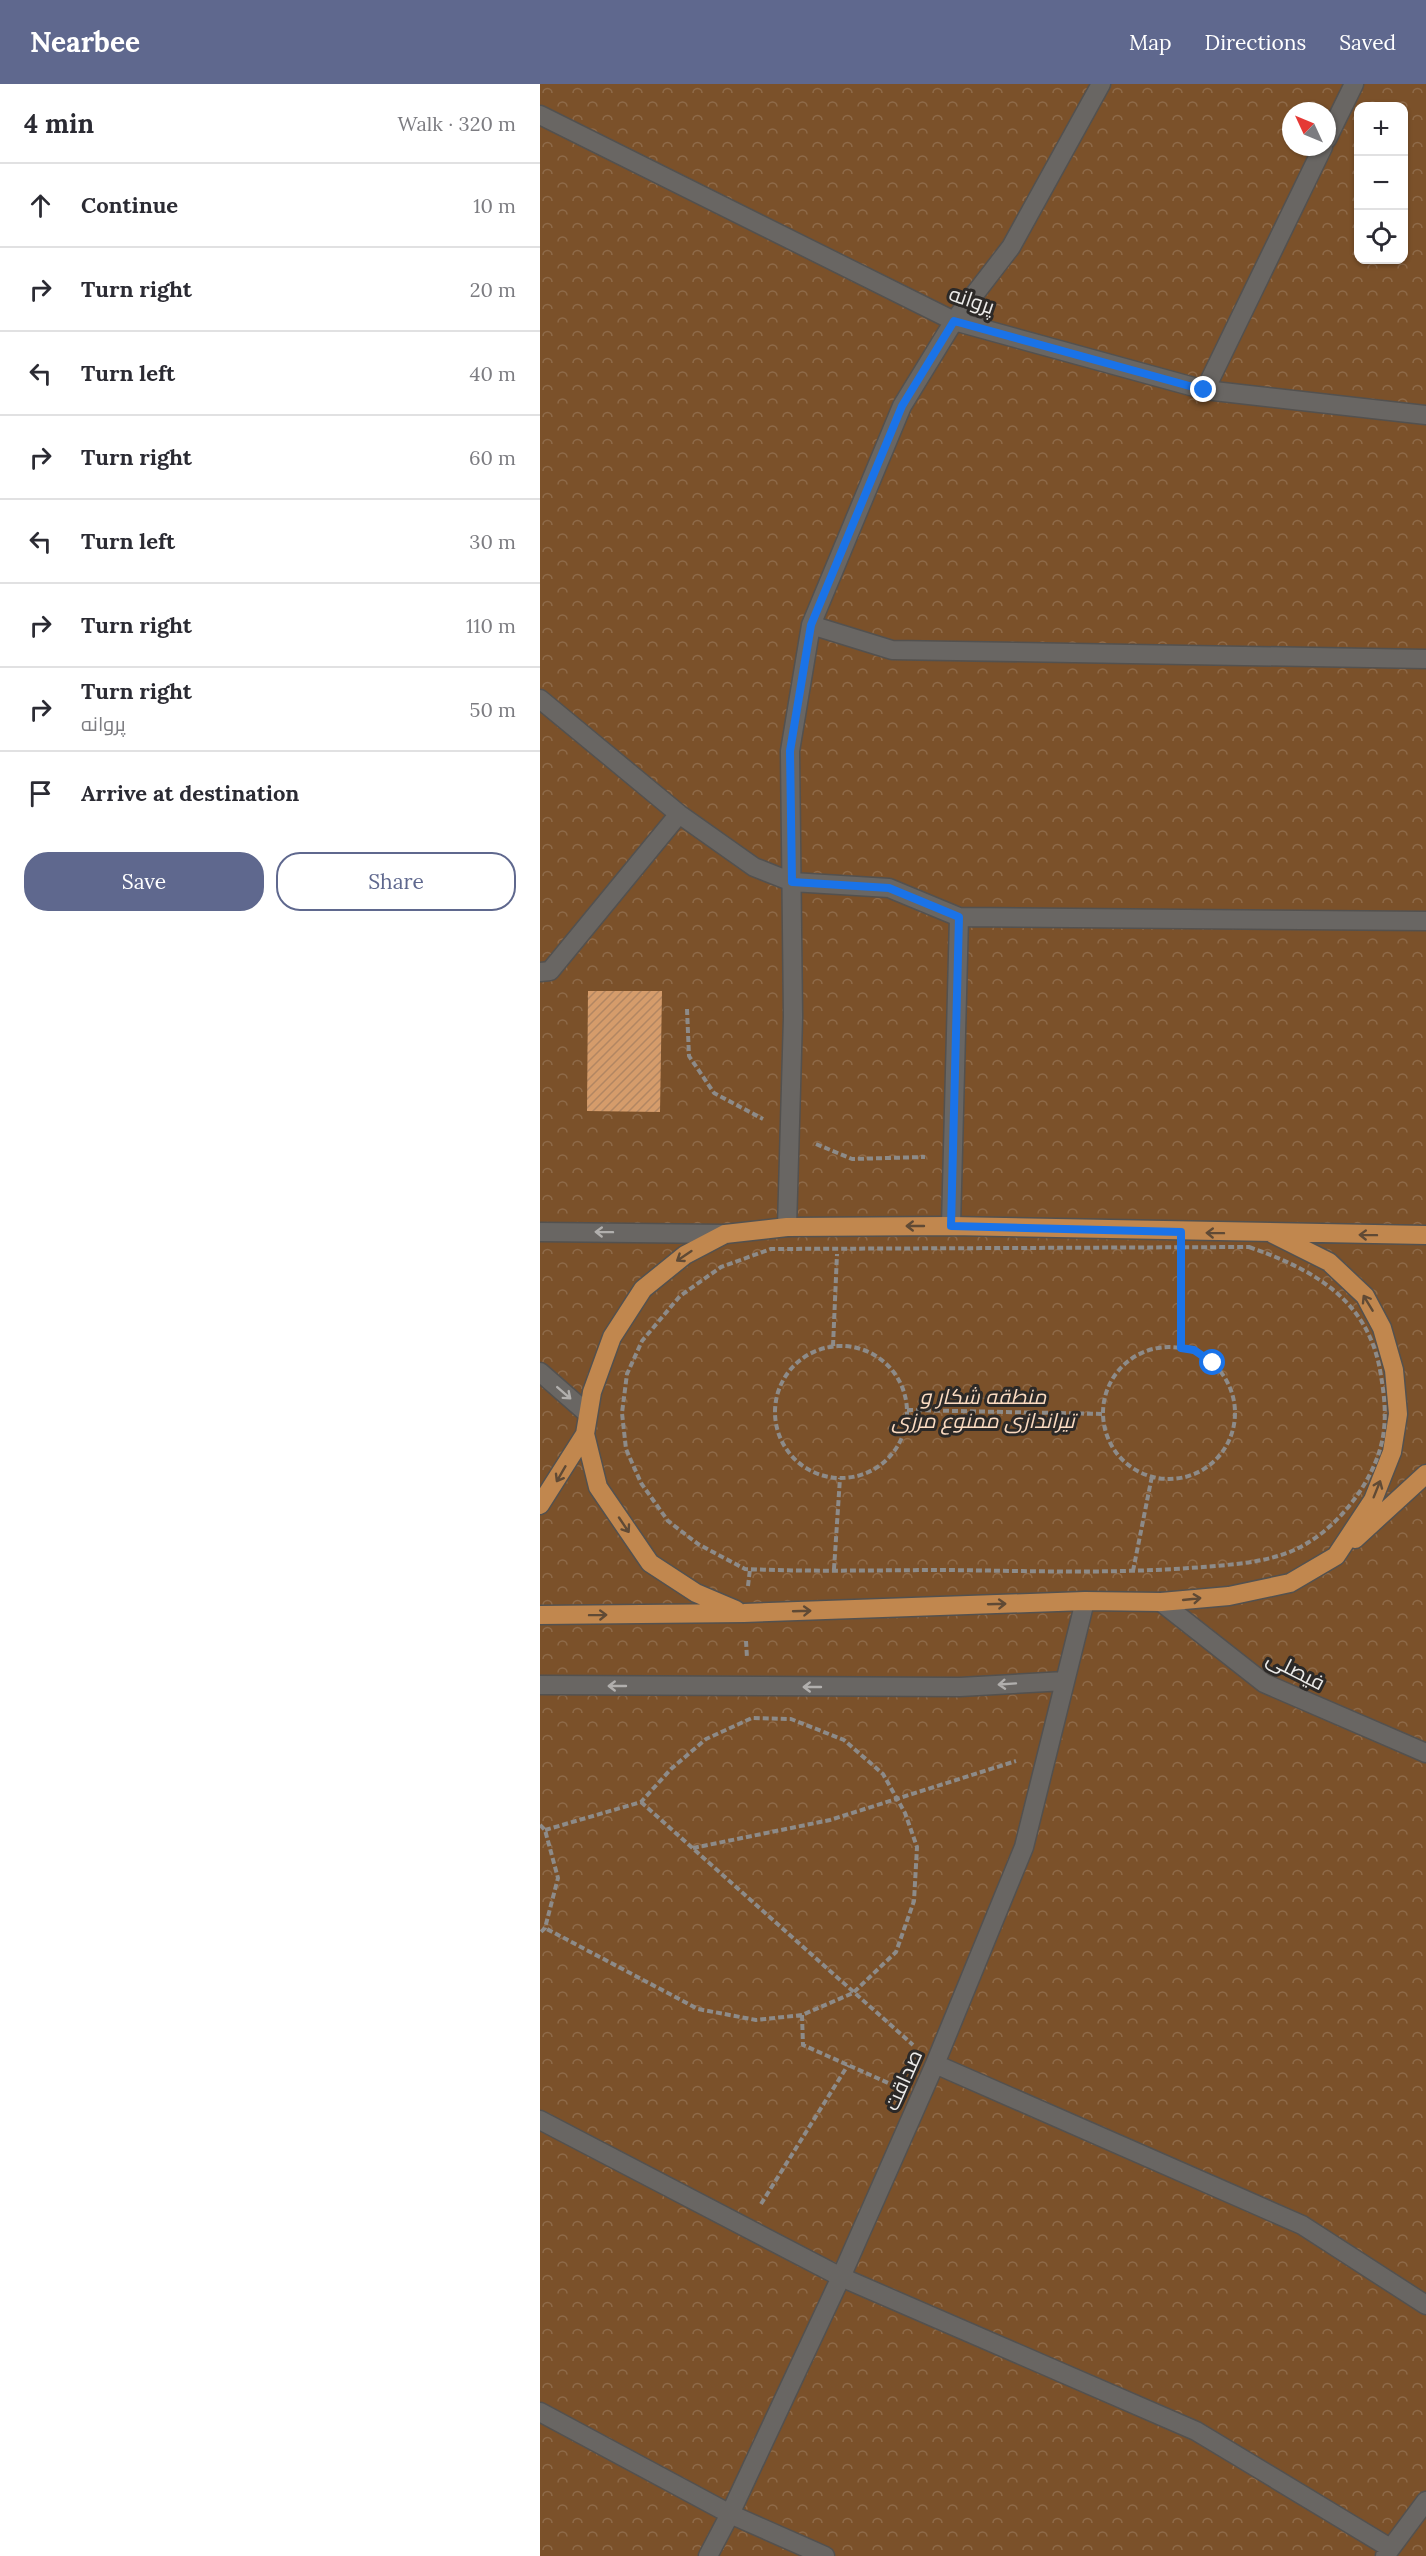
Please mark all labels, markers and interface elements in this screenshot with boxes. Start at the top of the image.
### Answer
text: Nearbee [30,24,140,60]
text: Map [1129,29,1172,56]
text: Directions [1205,29,1306,56]
text: Saved [1339,29,1396,56]
north arrow [1282,102,1336,156]
map controls [1354,102,1408,264]
button: + [1354,102,1408,156]
text: 4 min [24,107,94,140]
text: Walk · 320 m [397,111,516,136]
button: − [1354,156,1408,210]
icon: ahead [24,189,57,222]
text: Continue [81,191,178,219]
text: 10 m [473,193,516,218]
button: locate [1354,210,1408,264]
icon: right [24,273,57,306]
text: Turn right [81,275,192,303]
text: 20 m [470,277,516,302]
street label: پروانه [945,280,999,321]
icon: left [24,357,57,390]
text: Turn left [81,359,175,387]
text: 40 m [470,361,516,386]
route end [1190,376,1216,402]
icon: right [24,441,57,474]
text: Turn right [81,443,192,471]
text: 60 m [469,445,516,470]
icon: left [24,525,57,558]
text: Turn left [81,527,175,555]
text: 30 m [469,529,516,554]
icon: right [24,609,57,642]
text: Turn right [81,611,192,639]
text: 110 m [466,613,516,638]
text: Turn right [81,677,192,705]
icon: right [24,693,57,726]
text: 50 m [470,697,516,722]
text: پروانه [81,711,126,736]
icon: arrive [24,777,57,810]
text: Arrive at destination [81,779,299,807]
button: Save [24,852,264,911]
button: Share [276,852,516,911]
one-way arrow [905,1220,925,1232]
one-way arrow [594,1226,614,1238]
one-way arrow [1205,1227,1225,1239]
one-way arrow [1358,1229,1378,1241]
one-way arrow [676,1251,693,1263]
one-way arrow [1362,1295,1374,1312]
route start [1199,1349,1225,1375]
park label: منطقه شکار و تیراندازی ممنوع مرزی [891,1383,1078,1435]
one-way arrow [556,1386,571,1400]
one-way arrow [555,1465,567,1482]
one-way arrow [1372,1480,1383,1499]
one-way arrow [618,1517,630,1533]
one-way arrow [1181,1593,1201,1604]
one-way arrow [986,1599,1006,1610]
one-way arrow [791,1606,811,1617]
one-way arrow [588,1610,608,1621]
street label: فیصلی [1262,1644,1330,1696]
one-way arrow [997,1679,1017,1690]
one-way arrow [607,1680,627,1692]
one-way arrow [802,1681,822,1693]
street label: صداقت [878,2045,928,2115]

